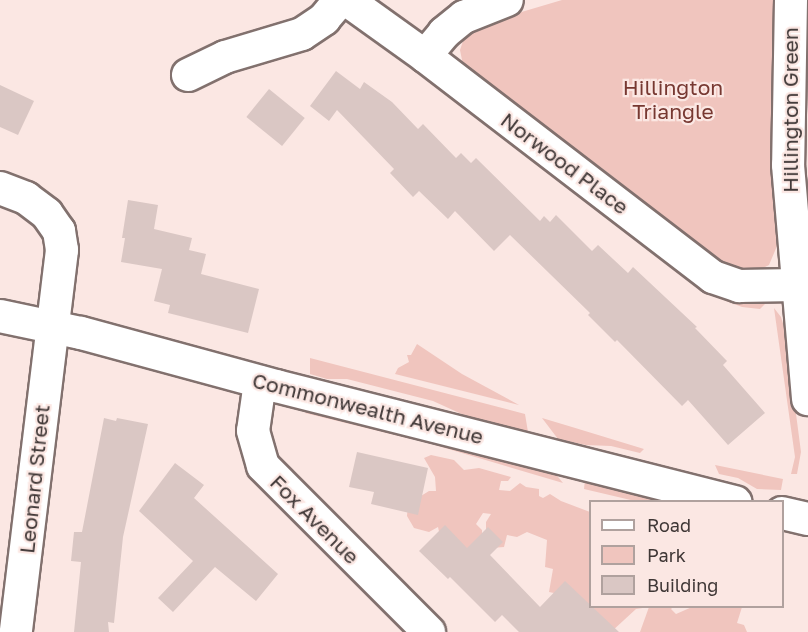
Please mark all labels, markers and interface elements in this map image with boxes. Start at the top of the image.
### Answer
street label: Hillington Green [777,27,803,193]
park label: Hillington Triangle [623,74,723,124]
street label: Norwood Place [496,107,634,219]
street label: Commonwealth Avenue [250,367,486,449]
street label: Leonard Street [14,403,54,555]
street label: Fox Avenue [265,469,365,569]
legend [589,500,784,608]
text: Road [647,514,691,536]
text: Park [647,544,686,566]
text: Building [647,574,718,596]

